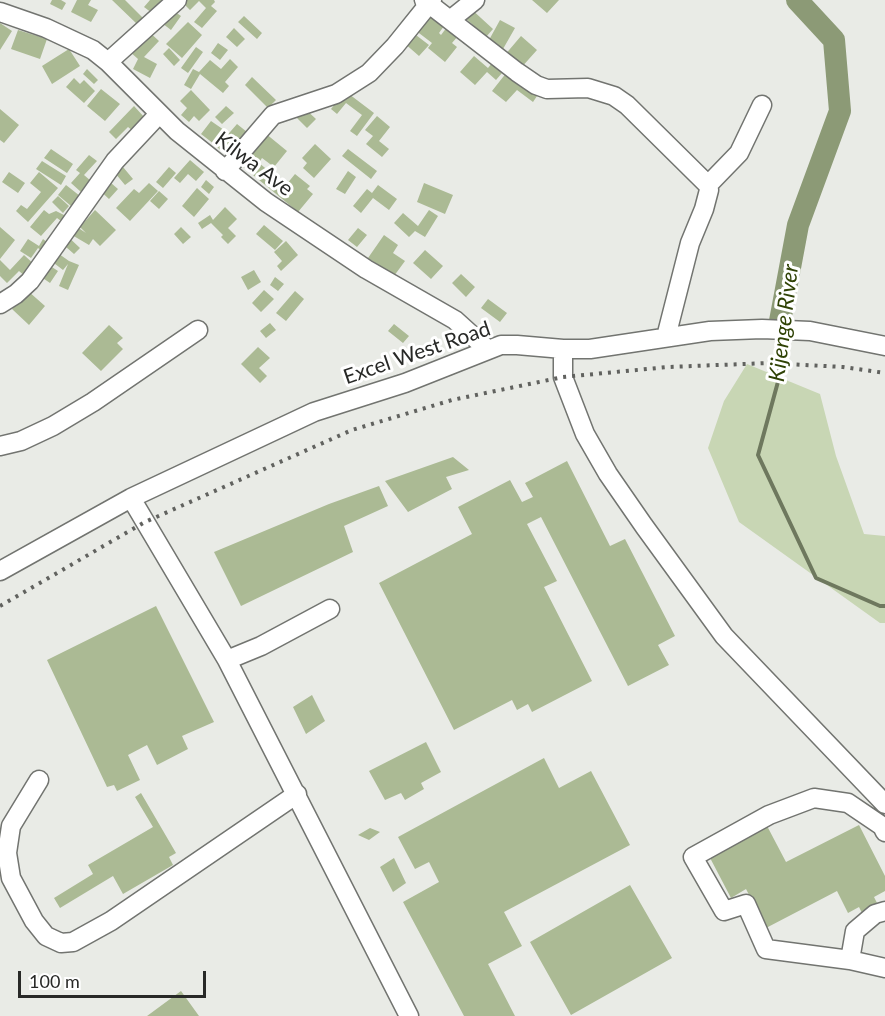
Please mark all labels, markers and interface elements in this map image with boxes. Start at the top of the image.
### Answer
street label: Kilwa Ave [210,127,298,201]
water label: Kijenge River [764,263,804,383]
street label: Excel West Road [340,316,494,390]
scale bar [21,959,208,997]
text: 100 m [29,970,80,992]

